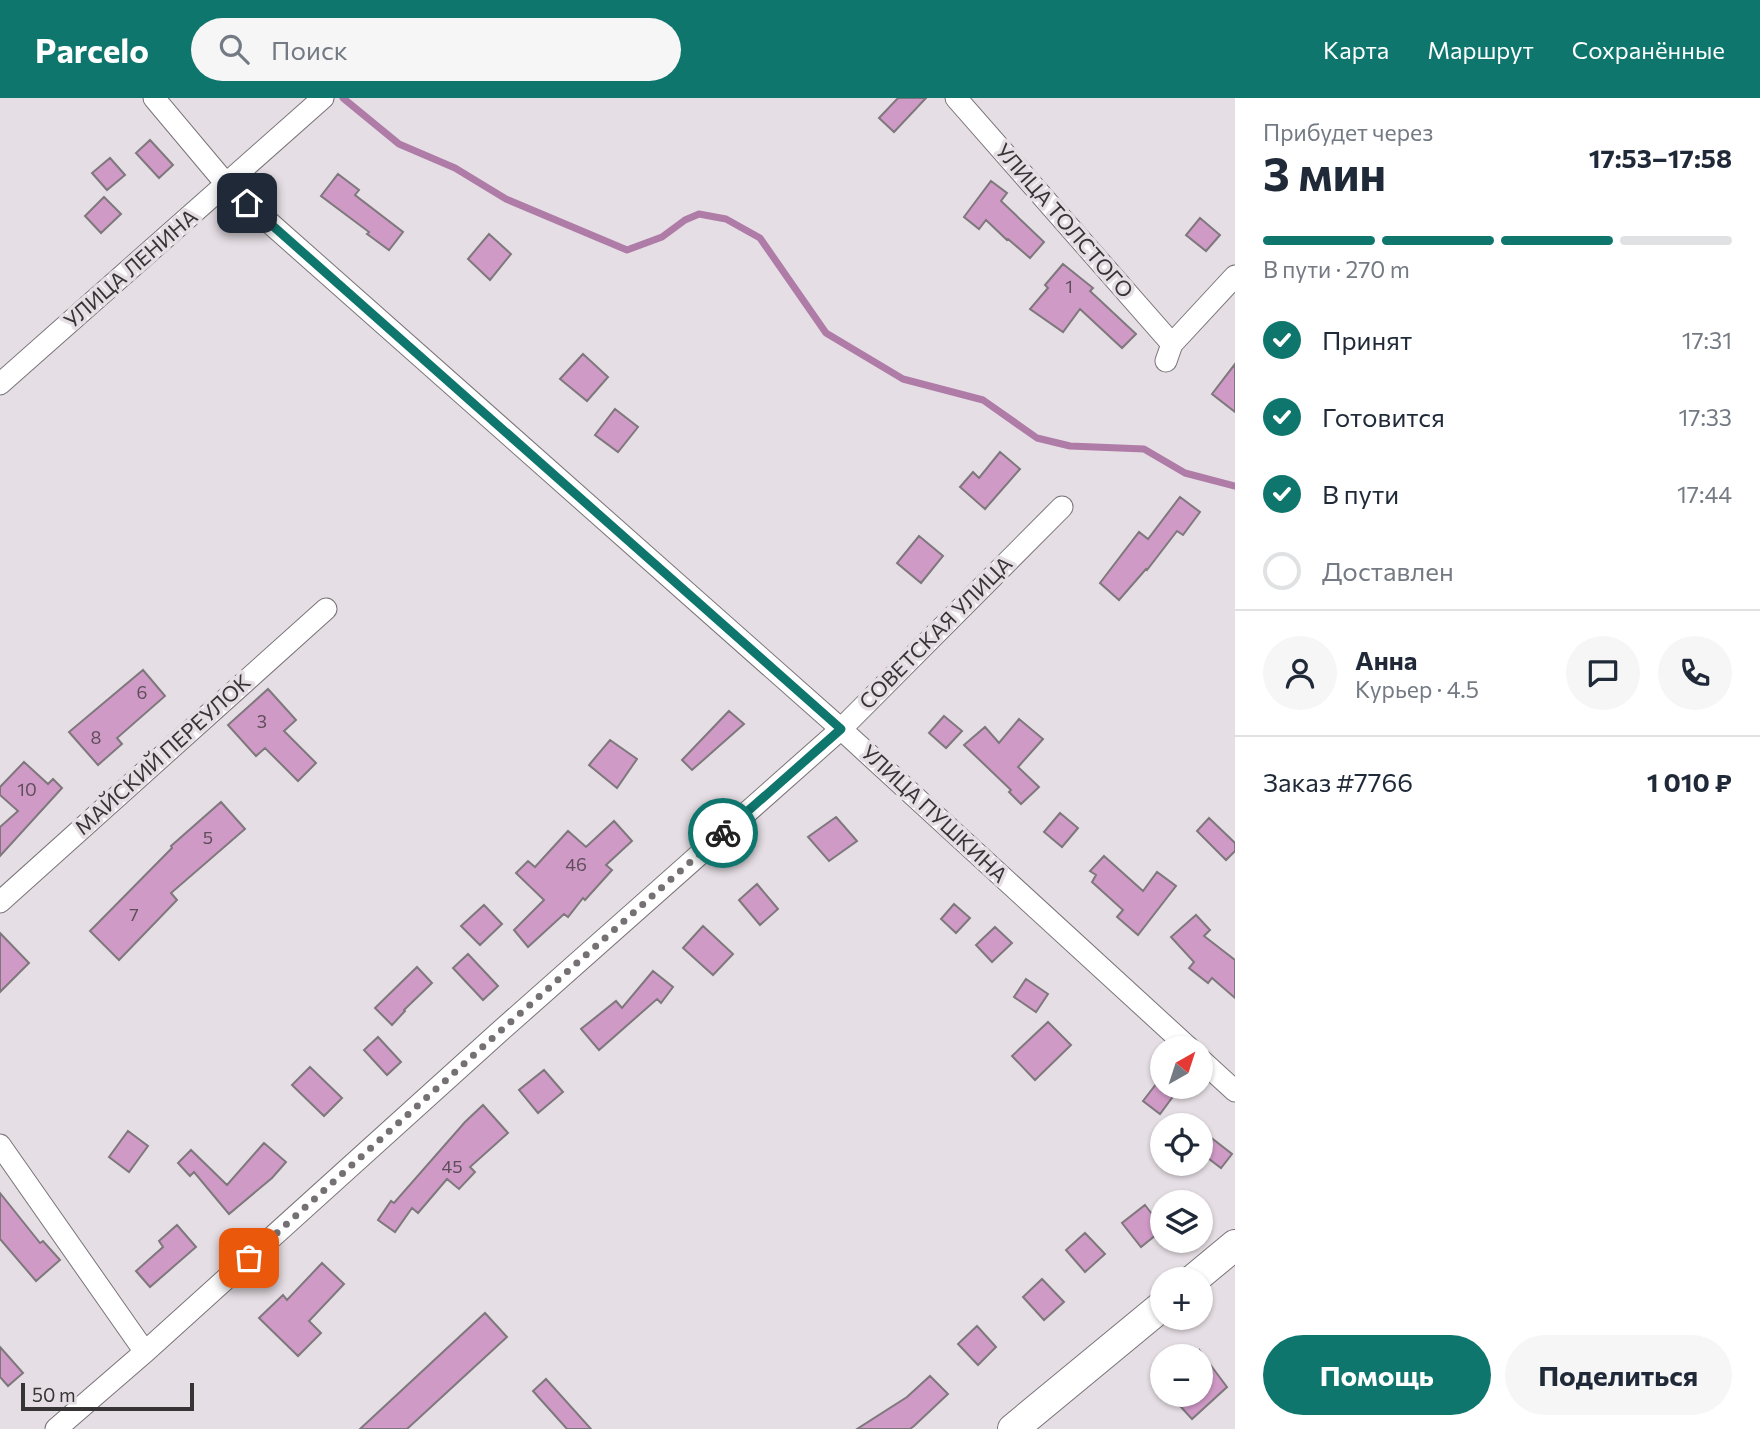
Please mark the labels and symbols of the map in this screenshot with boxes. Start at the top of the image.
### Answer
street label: УЛИЦА ТОЛСТОГО [991,138,1139,302]
pin [217,173,277,233]
street label: УЛИЦА ЛЕНИНА [58,203,202,333]
house number: 1 [1065,275,1073,297]
street label: СОВЕТСКАЯ УЛИЦА [853,550,1017,714]
street label: МАЙСКИЙ ПЕРЕУЛОК [69,668,255,839]
house number: 6 [137,681,147,703]
house number: 3 [257,710,267,732]
house number: 8 [91,726,102,748]
street label: УЛИЦА ПУШКИНА [857,739,1013,887]
house number: 10 [17,778,37,800]
courier [688,798,758,868]
house number: 5 [203,826,213,848]
house number: 46 [565,853,587,875]
house number: 7 [129,903,139,925]
north arrow [1150,1036,1213,1099]
house number: 45 [441,1155,463,1177]
pin [219,1228,279,1288]
scale bar [21,1380,194,1412]

